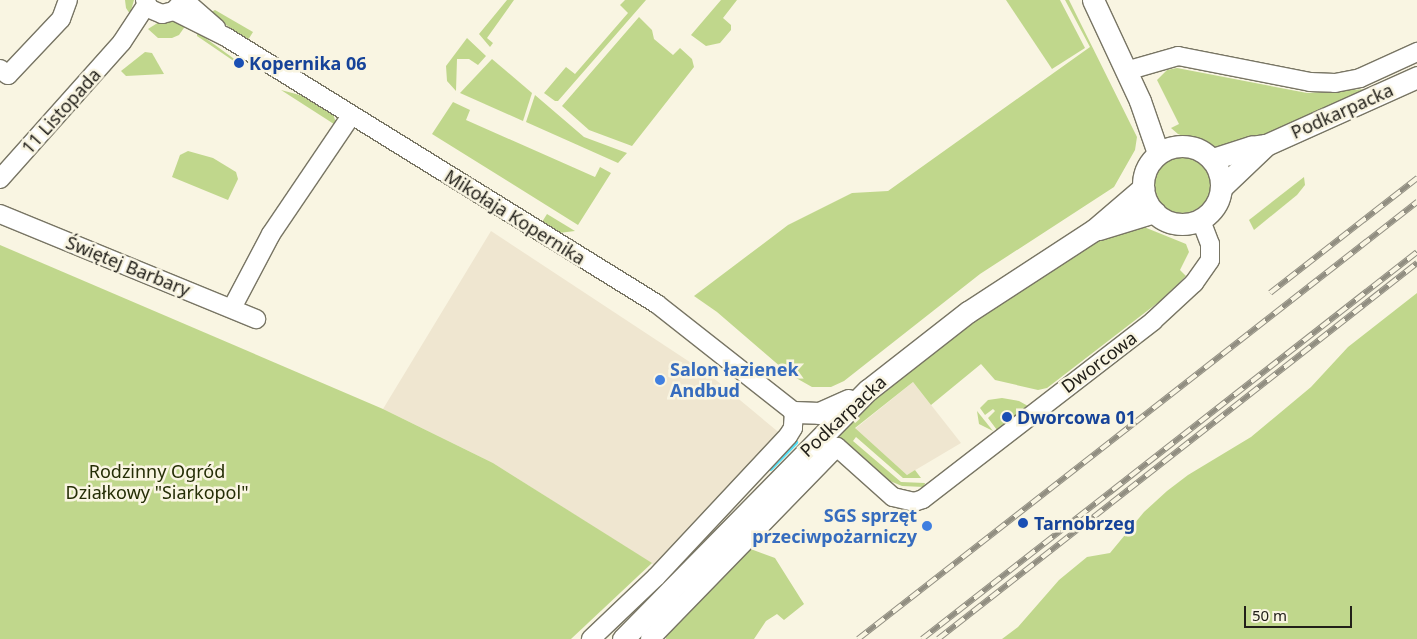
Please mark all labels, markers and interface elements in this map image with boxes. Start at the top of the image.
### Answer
place label: Kopernika 06 [249,52,367,74]
marker: Kopernika 06 [233,57,245,69]
street label: 11 Listopada [17,64,105,158]
street label: Podkarpacka [1288,79,1396,143]
street label: Mikołaja Kopernika [441,165,589,269]
street label: Świętej Barbary [63,231,193,301]
street label: Dworcowa [1057,327,1141,397]
place label: Salon łazienek Andbud [670,359,799,402]
street label: Podkarpacka [796,371,890,461]
marker: Salon łazienek Andbud [654,374,666,386]
place label: Dworcowa 01 [1017,406,1136,428]
marker: Dworcowa 01 [1001,411,1013,423]
park label: Rodzinny Ogród Działkowy "Siarkopol" [66,461,248,504]
place label: SGS sprzęt przeciwpożarniczy [752,505,917,548]
place label: Tarnobrzeg [1034,512,1135,534]
marker: Tarnobrzeg [1016,516,1030,530]
marker: SGS sprzęt przeciwpożarniczy [921,520,933,532]
scale bar [1247,596,1354,628]
text: 50 m [1252,605,1287,625]

